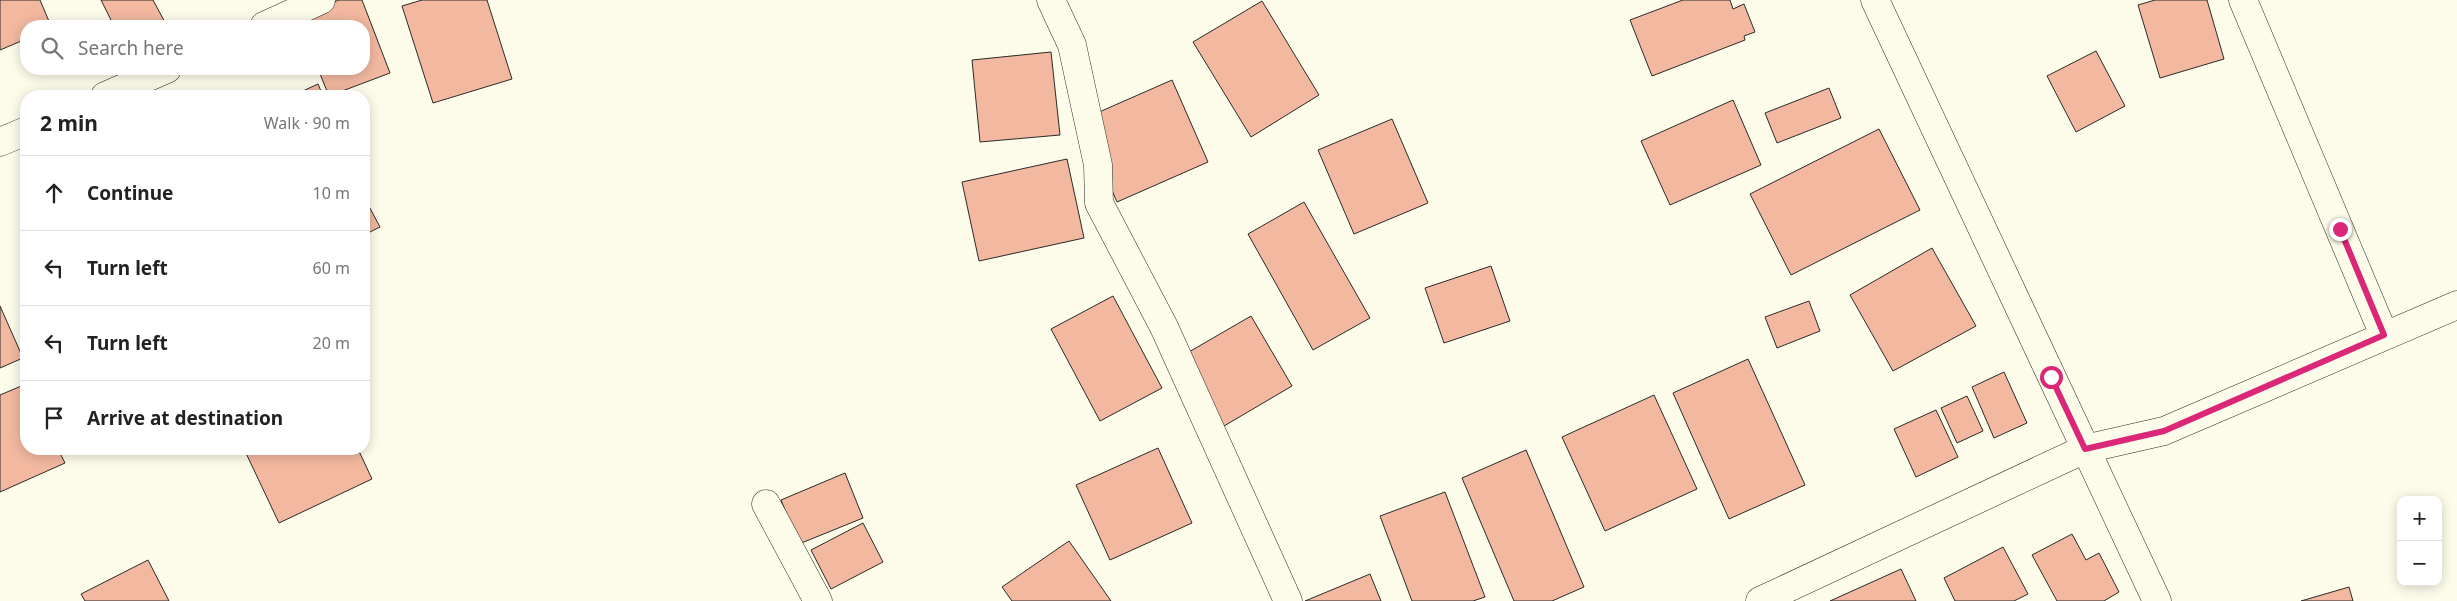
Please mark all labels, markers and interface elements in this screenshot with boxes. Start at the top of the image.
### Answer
search box [20,20,370,75]
icon: search [38,34,66,62]
text: Search here [78,35,184,61]
text: 2 min [40,109,98,137]
text: Walk · 90 m [264,112,350,134]
icon: ahead [40,179,68,207]
text: Continue [87,180,173,206]
text: 10 m [313,182,350,204]
route end [2329,218,2352,241]
icon: left [40,254,68,282]
text: Turn left [87,255,168,281]
text: 60 m [313,257,350,279]
icon: left [40,329,68,357]
text: Turn left [87,330,168,356]
text: 20 m [313,332,350,354]
route start [2040,366,2063,389]
icon: arrive [40,404,68,432]
text: Arrive at destination [87,405,283,431]
map controls [2397,496,2442,586]
button: + [2397,496,2442,541]
button: − [2397,541,2442,586]

